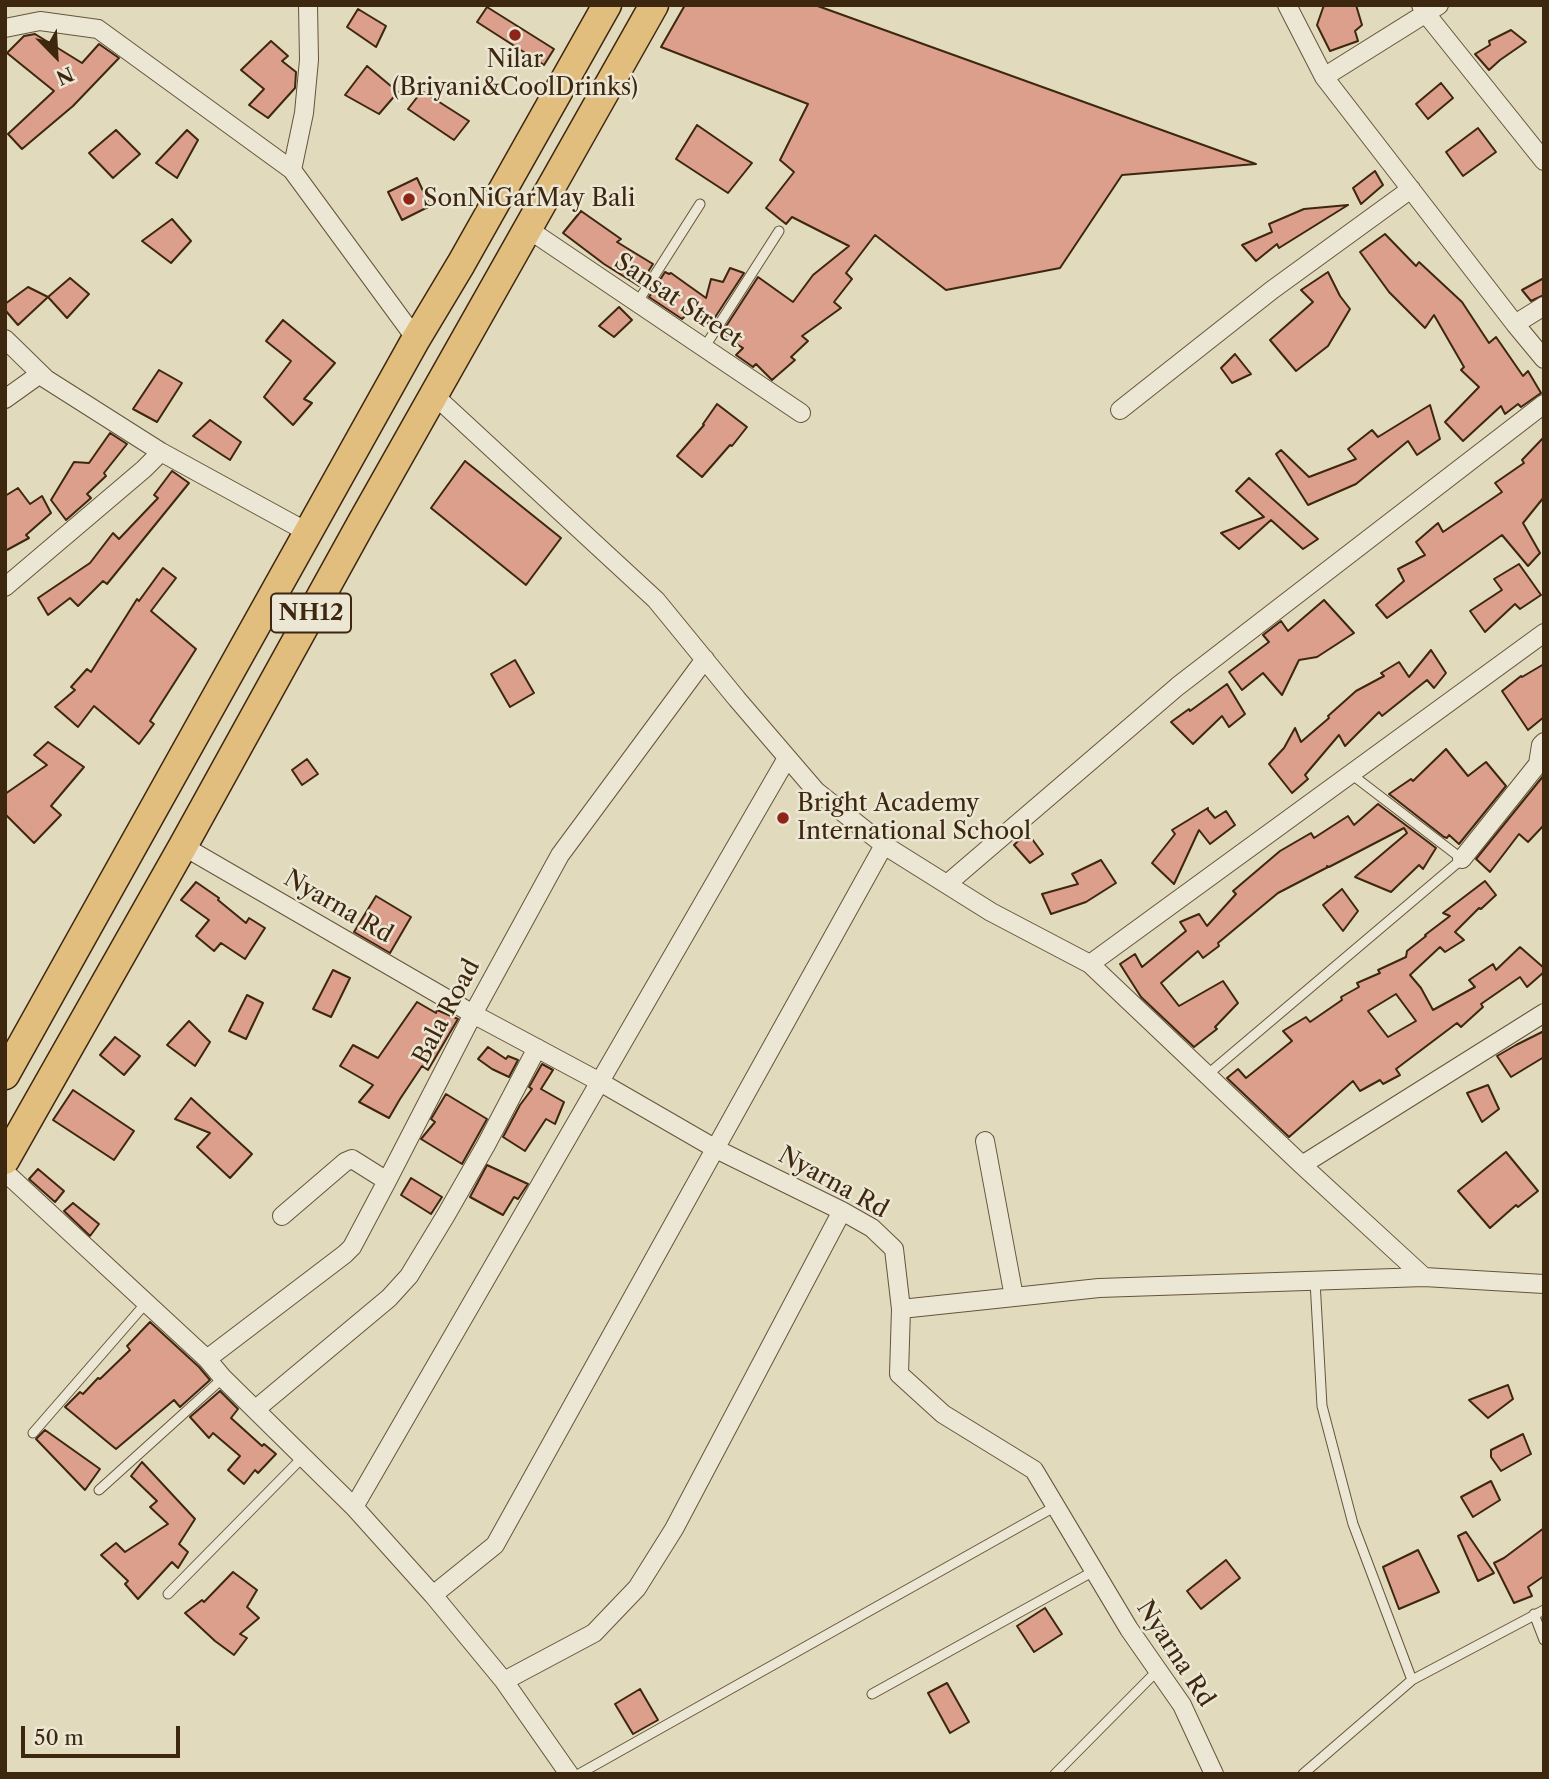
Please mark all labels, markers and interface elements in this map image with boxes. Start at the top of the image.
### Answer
north arrow [21,21,91,91]
marker: Nilar (Briyani&CoolDrinks) [507,27,523,43]
place label: Nilar (Briyani&CoolDrinks) [392,46,638,102]
text: N [53,62,77,90]
place label: SonNiGarMay Bali [423,185,635,213]
marker: SonNiGarMay Bali [401,191,417,207]
street label: Sansat Street [609,248,747,354]
road number: NH12 [271,594,351,632]
place label: Bright Academy International School [797,790,1031,846]
marker: Bright Academy International School [775,810,791,826]
street label: Nyarna Rd [278,864,398,950]
street label: Bala Road [407,954,487,1070]
street label: Nyarna Rd [773,1141,893,1225]
street label: Nyarna Rd [1130,1595,1220,1713]
scale bar [24,1712,184,1756]
text: 50 m [34,1725,84,1750]

